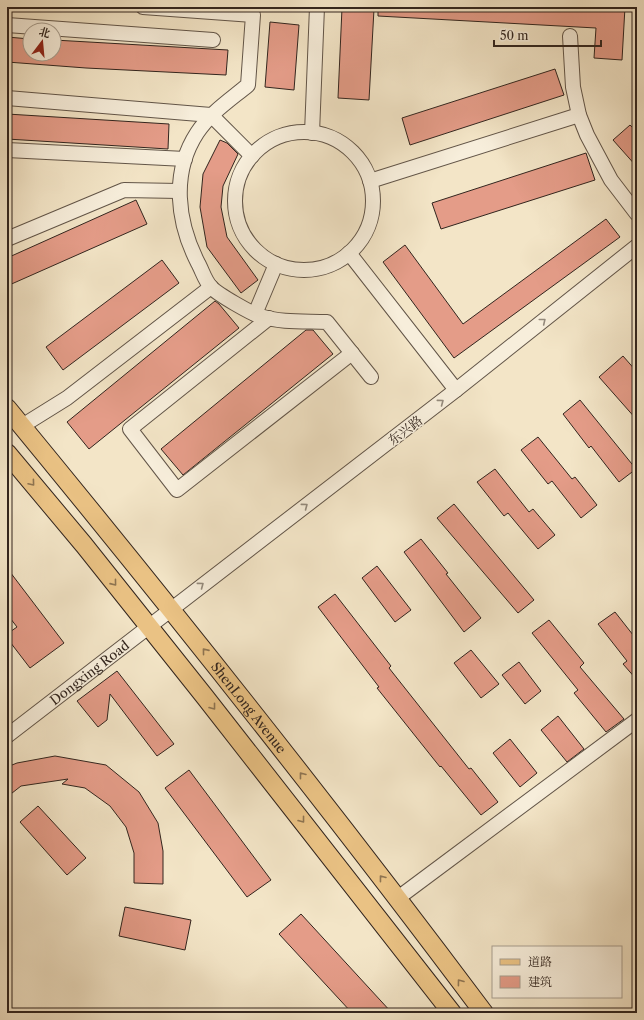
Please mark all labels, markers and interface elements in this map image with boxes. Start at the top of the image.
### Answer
north arrow [22,22,62,62]
scale bar [494,22,601,48]
text: 北 [38,24,52,41]
text: 50 m [500,28,529,43]
one-way arrow [539,319,546,326]
one-way arrow [437,400,444,407]
street label: 东兴路 [385,412,425,448]
one-way arrow [27,478,34,485]
one-way arrow [300,504,307,511]
one-way arrow [109,579,116,586]
one-way arrow [197,583,204,590]
street label: Dongxing Road [47,637,132,708]
one-way arrow [202,649,209,656]
street label: ShenLong Avenue [208,659,290,756]
one-way arrow [208,702,215,709]
one-way arrow [300,773,307,780]
one-way arrow [297,816,304,823]
one-way arrow [380,875,387,882]
legend [492,946,622,998]
text: 道路 [528,954,552,969]
text: 建筑 [528,974,552,989]
one-way arrow [458,979,465,986]

